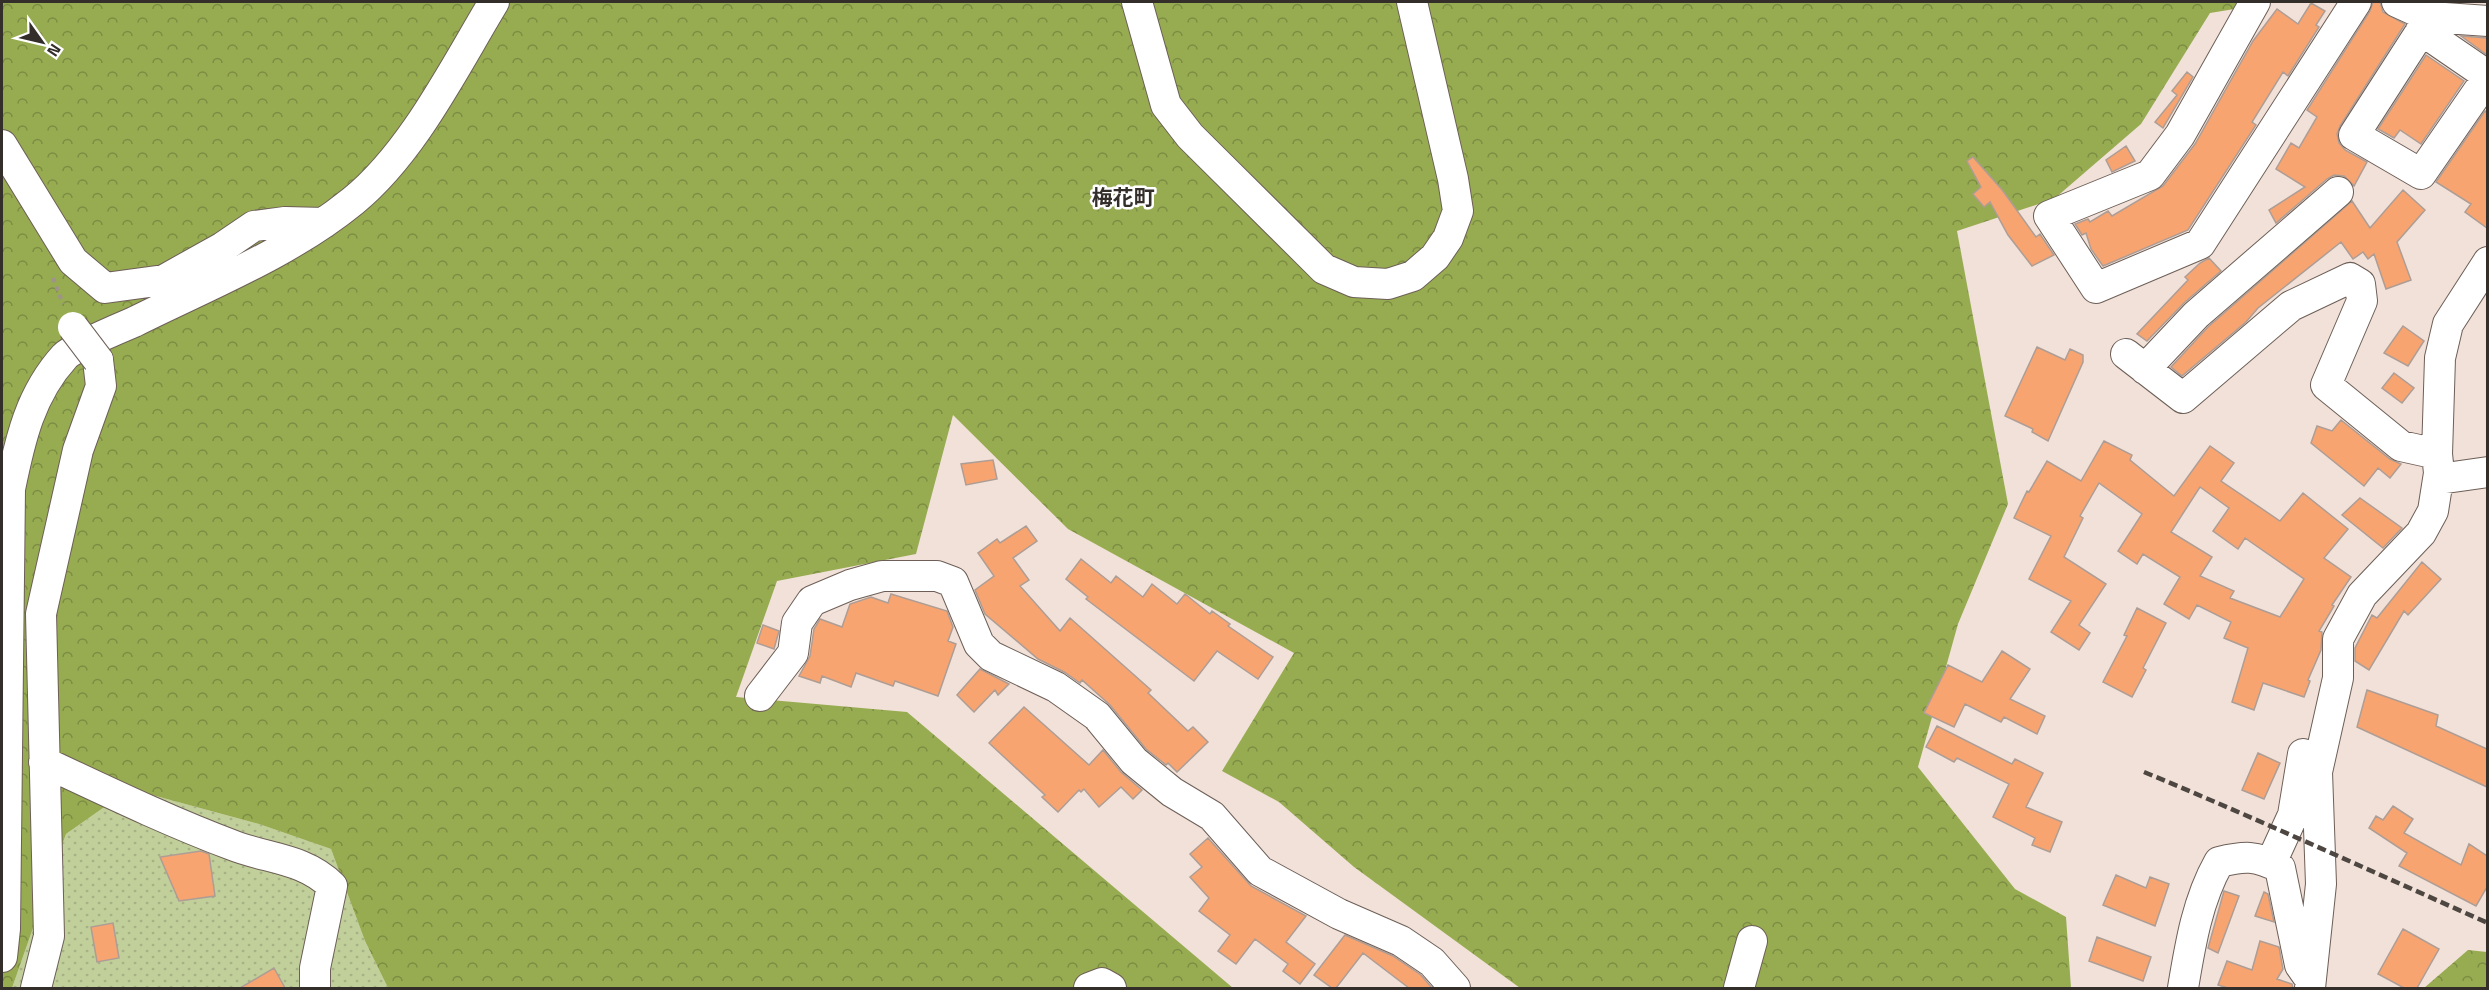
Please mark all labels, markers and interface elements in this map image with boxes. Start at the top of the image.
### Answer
north arrow [12,12,72,72]
text: N [41,39,67,62]
district label: 梅花町 [1092,181,1155,213]

